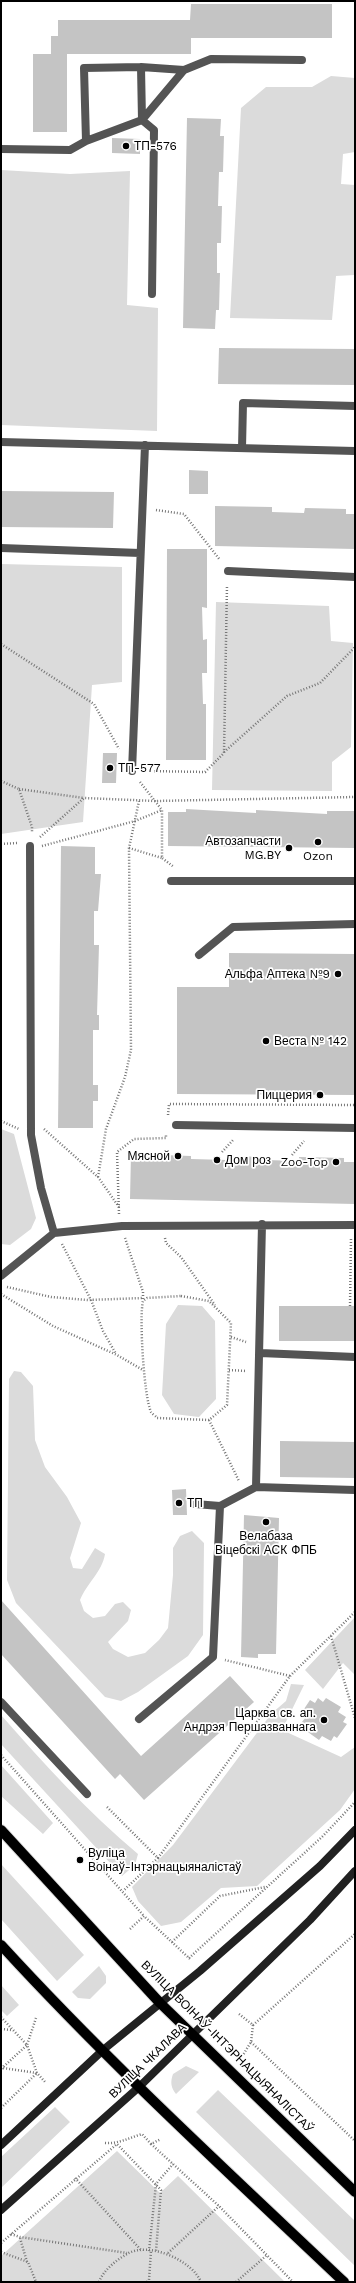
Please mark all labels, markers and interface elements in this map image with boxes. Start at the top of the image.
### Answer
place label: ТП-576 [134,139,177,153]
marker: ТП-576 [121,141,131,151]
place label: ТП-577 [118,761,161,775]
marker: ТП-577 [105,763,115,773]
place label: Автозапчасти MG.BY [205,834,281,862]
marker: Ozon [313,837,323,847]
marker: Автозапчасти MG.BY [284,843,294,853]
place label: Ozon [303,849,333,863]
place label: Альфа Аптека №9 [225,967,330,981]
marker: Альфа Аптека №9 [333,969,343,979]
place label: Веста № 142 [274,1034,347,1048]
marker: Веста № 142 [261,1036,271,1046]
place label: Пиццерия [257,1088,312,1102]
marker: Пиццерия [315,1090,325,1100]
place label: Мясной [128,1149,170,1163]
marker: Мясной [173,1151,183,1161]
place label: Дом роз [225,1153,271,1167]
marker: Дом роз [212,1155,222,1165]
place label: Zoo-Top [281,1155,328,1169]
marker: Zoo-Top [331,1157,341,1167]
place label: ТП [187,1496,203,1510]
marker: ТП [174,1498,184,1508]
marker: Велабаза Віцебскі АСК ФПБ [261,1517,271,1527]
place label: Велабаза Віцебскі АСК ФПБ [215,1529,317,1557]
place label: Царква св. ап. Андрэя Першазваннага [184,1706,316,1734]
marker: Царква св. ап. Андрэя Першазваннага [319,1715,329,1725]
place label: Вуліца Воінаў-Інтэрнацыяналістаў [88,1846,241,1874]
marker: Вуліца Воінаў-Інтэрнацыяналістаў [75,1855,85,1865]
street label: ВУЛІЦА ВОІНАЎ-ІНТЭРНАЦЫЯНАЛІСТАЎ [138,1958,316,2136]
street label: ВУЛІЦА ЧКАЛАВА [106,2020,190,2102]

